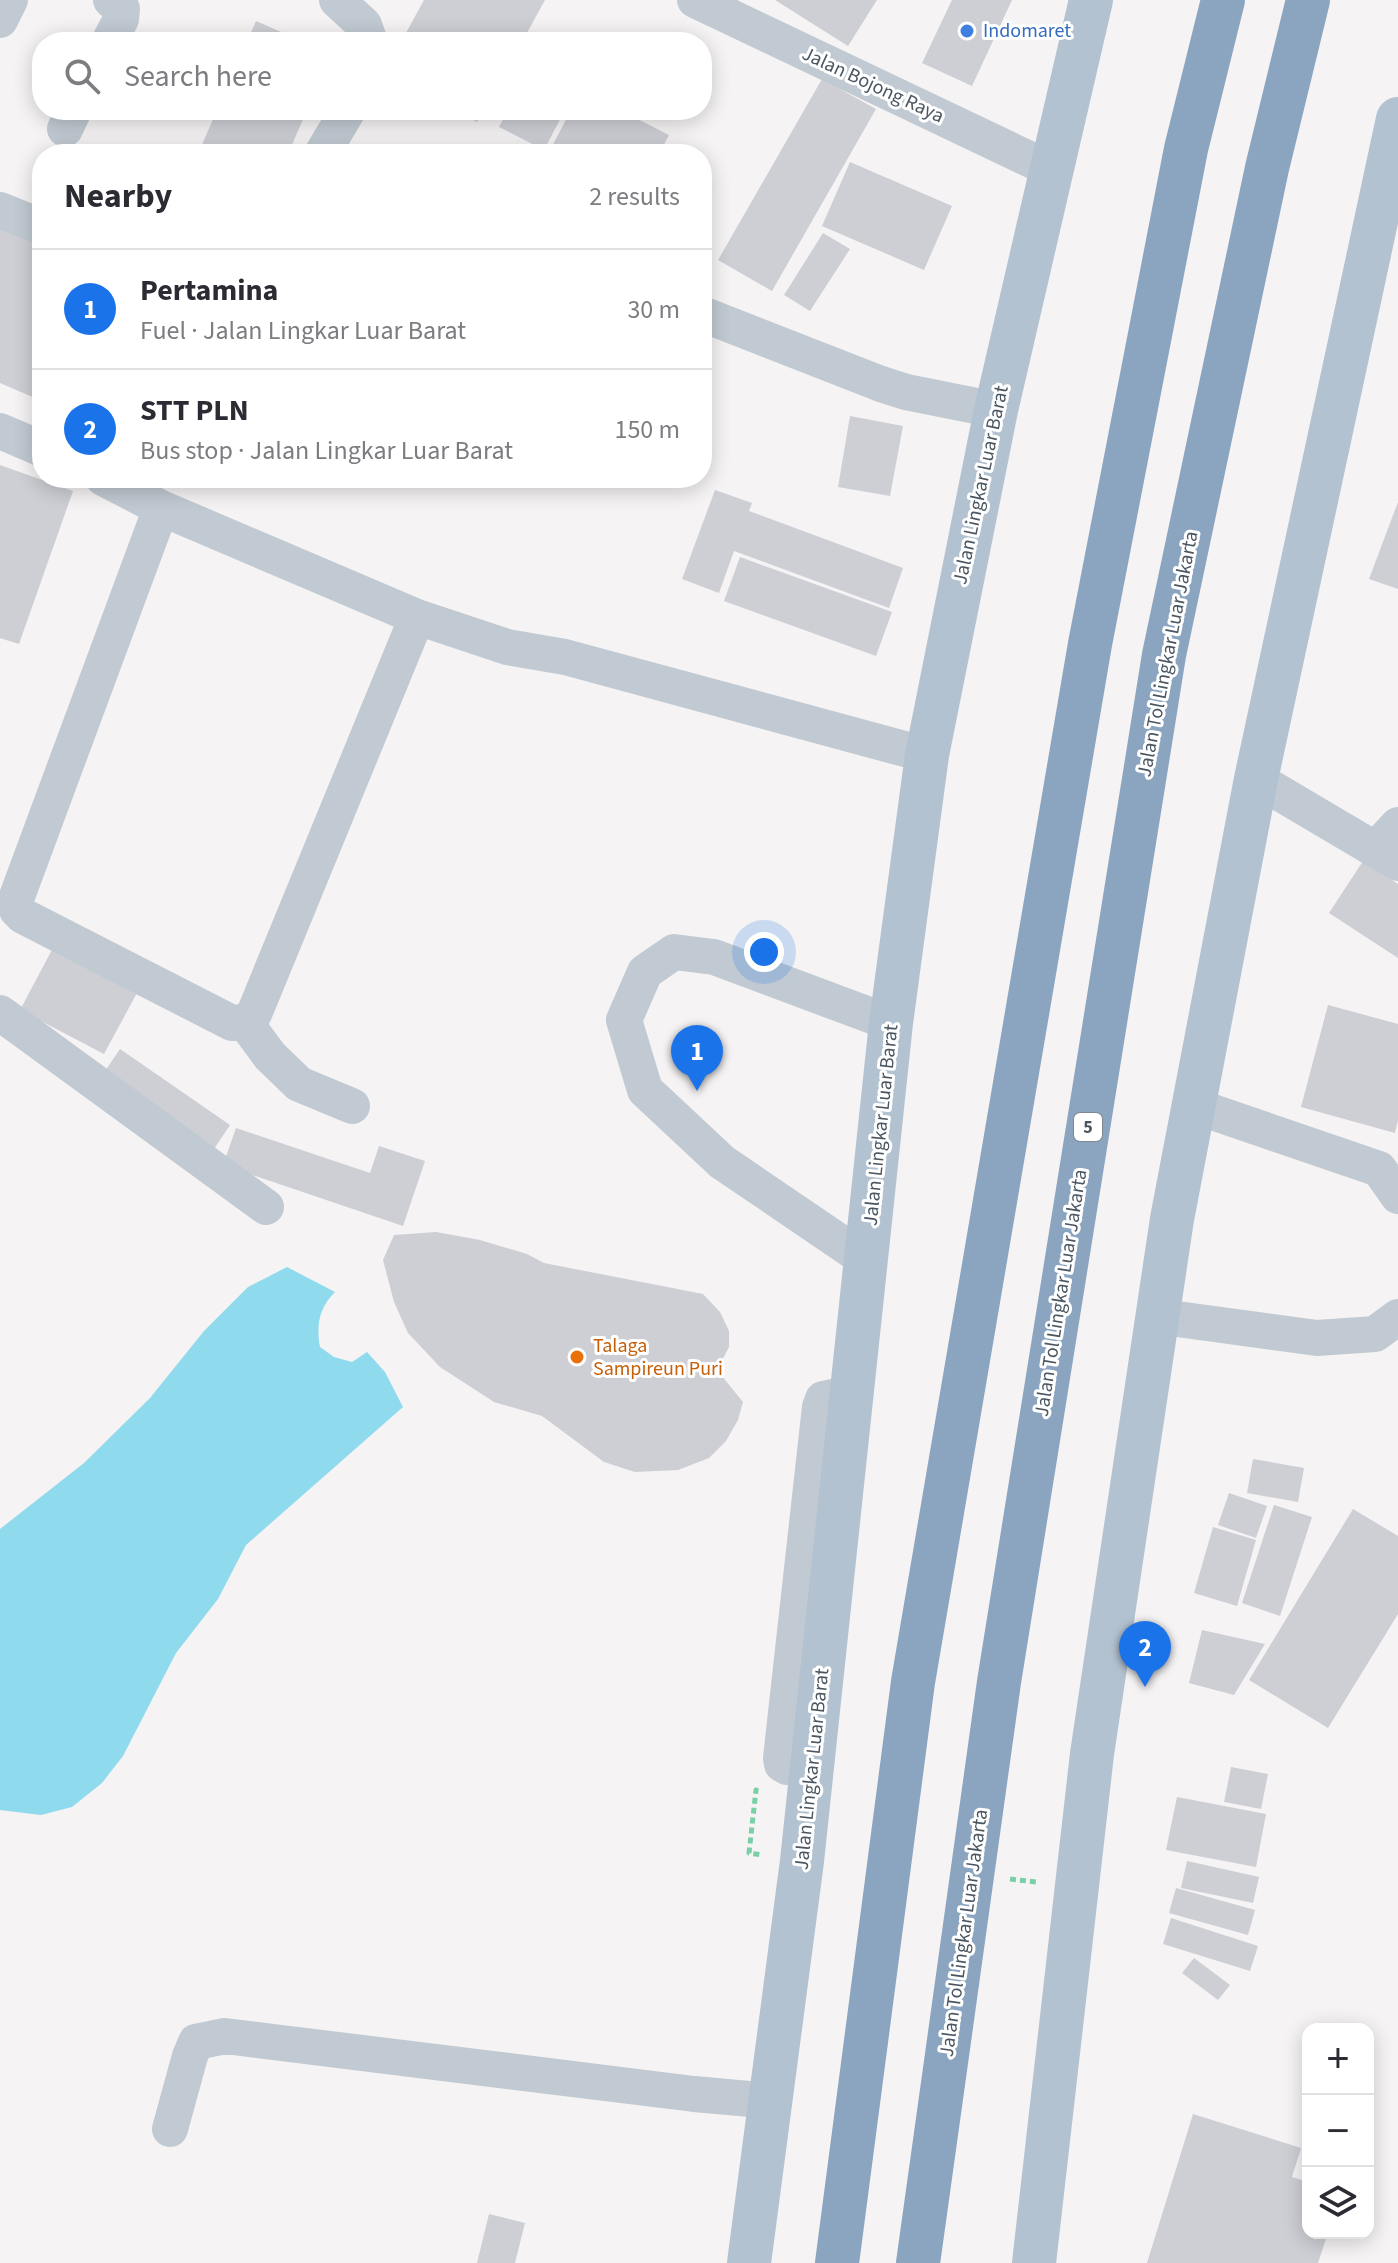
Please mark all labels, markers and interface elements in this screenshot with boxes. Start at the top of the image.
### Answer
place label: Indomaret [983,17,1071,45]
marker: Indomaret [958,22,976,40]
search box [32,32,712,120]
street label: Jalan Bojong Raya [797,40,949,130]
icon: search [60,54,104,98]
text: Search here [124,55,272,98]
text: Nearby [64,172,172,221]
text: 2 results [589,178,680,215]
text: Pertamina [140,269,278,312]
text: 1 [83,291,97,328]
text: 30 m [627,291,680,328]
text: Fuel · Jalan Lingkar Luar Barat [140,312,466,349]
street label: Jalan Lingkar Luar Barat [946,383,1016,587]
text: STT PLN [140,389,249,432]
text: 2 [83,411,97,448]
text: 150 m [614,411,680,448]
text: Bus stop · Jalan Lingkar Luar Barat [140,432,513,469]
street label: Jalan Tol Lingkar Luar Jakarta [1130,529,1206,779]
your location [744,932,784,972]
street label: Jalan Lingkar Luar Barat [856,1023,906,1227]
pin: 1 [671,1025,723,1091]
road number: 5 [1074,1113,1102,1141]
street label: Jalan Tol Lingkar Luar Jakarta [1028,1167,1094,1419]
place label: Talaga Sampireun Puri [593,1332,723,1383]
marker: Talaga Sampireun Puri [568,1348,586,1366]
pin: 2 [1119,1621,1171,1687]
street label: Jalan Lingkar Luar Barat [787,1667,837,1871]
street label: Jalan Tol Lingkar Luar Jakarta [933,1807,995,2059]
map controls [1302,2023,1374,2239]
button: + [1302,2023,1374,2095]
button: − [1302,2095,1374,2167]
button: layers [1302,2167,1374,2239]

